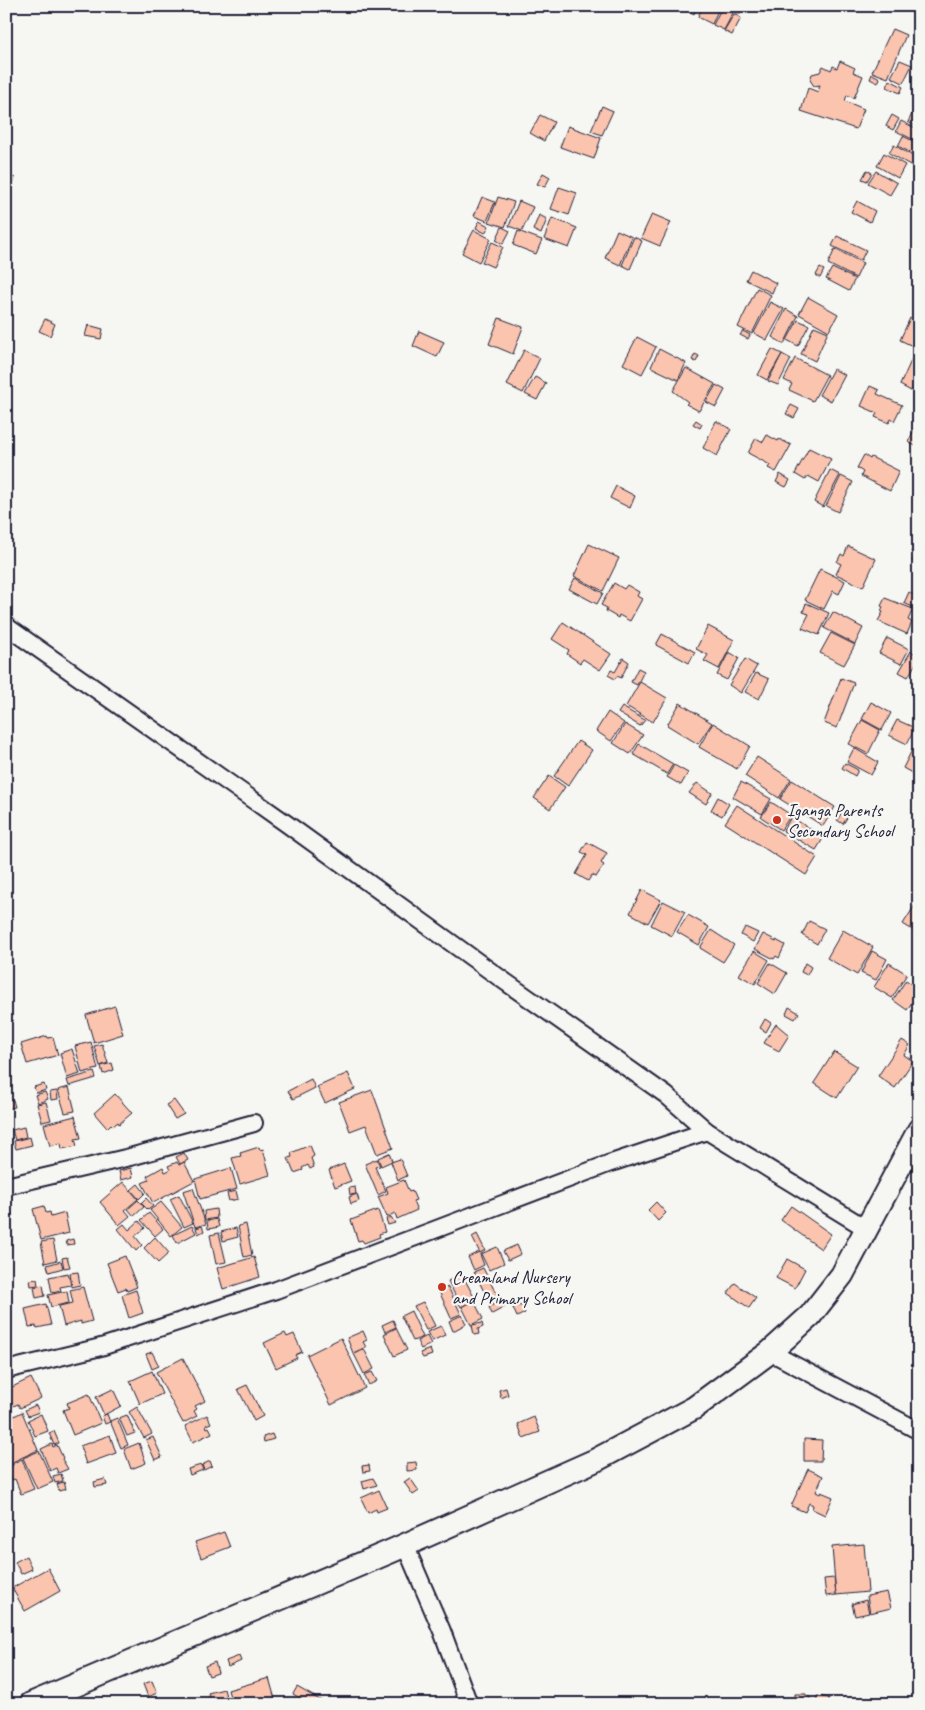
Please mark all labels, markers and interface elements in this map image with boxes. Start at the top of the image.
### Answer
place label: Iganga Parents Secondary School [787,799,896,842]
marker: Iganga Parents Secondary School [771,814,783,826]
place label: Creamland Nursery and Primary School [452,1266,574,1309]
marker: Creamland Nursery and Primary School [436,1281,448,1293]

